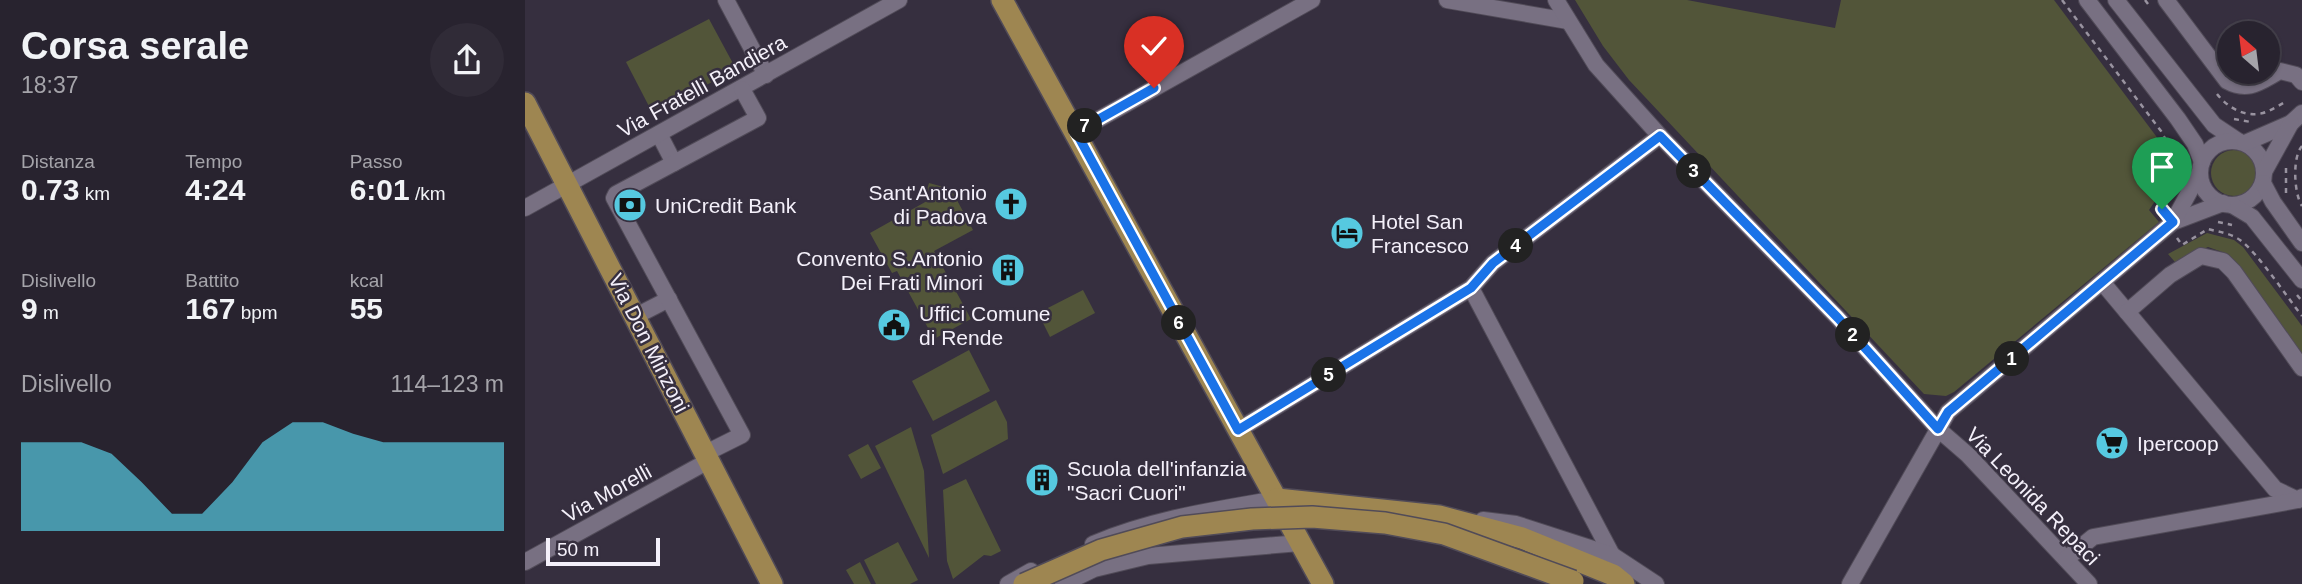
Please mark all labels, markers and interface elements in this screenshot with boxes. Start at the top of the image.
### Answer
pin [1124,16,1184,88]
north arrow [2217,21,2280,84]
map controls [2217,21,2280,84]
button: share [430,23,504,97]
text: Corsa serale [21,25,249,67]
icon: check [1135,27,1173,65]
street label: Via Fratelli Bandiera [614,30,790,142]
text: 18:37 [21,72,79,98]
pin: 7 [1067,108,1103,144]
text: 7 [1079,115,1090,136]
pin [2132,137,2192,209]
icon: arrive [2143,148,2181,186]
text: Distanza [21,151,95,172]
text: Tempo [185,151,242,172]
text: Passo [350,151,402,172]
pin: 3 [1677,154,1711,188]
text: 3 [1688,160,1699,181]
text: 0.73 [21,173,79,206]
text: 4:24 [185,173,245,206]
text: 6:01 [350,173,410,206]
place label: Sant'Antonio di Padova [869,181,987,228]
text: km [79,183,110,204]
text: /km [410,183,446,204]
church icon: Sant'Antonio di Padova [992,185,1030,223]
bank icon: UniCredit Bank [611,186,649,224]
place label: UniCredit Bank [655,194,797,217]
place label: Hotel San Francesco [1371,210,1469,257]
hotel icon: Hotel San Francesco [1328,214,1366,252]
pin: 4 [1499,229,1534,264]
text: 4 [1510,235,1521,256]
place label: Convento S.Antonio Dei Frati Minori [796,247,983,294]
building icon: Convento S.Antonio Dei Frati Minori [989,251,1027,289]
text: Dislivello [21,270,96,291]
text: Battito [185,270,239,291]
text: kcal [350,270,383,291]
street label: Via Don Minzoni [604,270,694,416]
text: 9 [21,292,38,325]
text: 167 [185,292,235,325]
text: 55 [350,292,383,325]
text: m [38,302,59,323]
text: bpm [235,302,278,323]
place label: Uffici Comune di Rende [919,302,1051,349]
public building icon: Uffici Comune di Rende [875,306,913,344]
pin: 6 [1161,306,1197,340]
text: 6 [1173,312,1184,333]
pin: 2 [1835,318,1871,352]
text: 2 [1847,324,1858,345]
pin: 1 [1995,342,2029,376]
text: 1 [2006,348,2017,369]
pin: 5 [1311,358,1347,392]
text: 5 [1323,364,1334,385]
text: Dislivello [21,371,112,397]
text: 114–123 m [391,371,504,397]
street label: Via Leonida Repaci [1962,423,2104,569]
supermarket icon: Ipercoop [2093,424,2131,462]
place label: Ipercoop [2137,432,2219,455]
place label: Scuola dell'infanzia "Sacri Cuori" [1067,457,1246,504]
street label: Via Morelli [559,459,655,527]
building icon: Scuola dell'infanzia "Sacri Cuori" [1023,461,1061,499]
scale bar [546,535,660,567]
text: 50 m [557,539,599,560]

